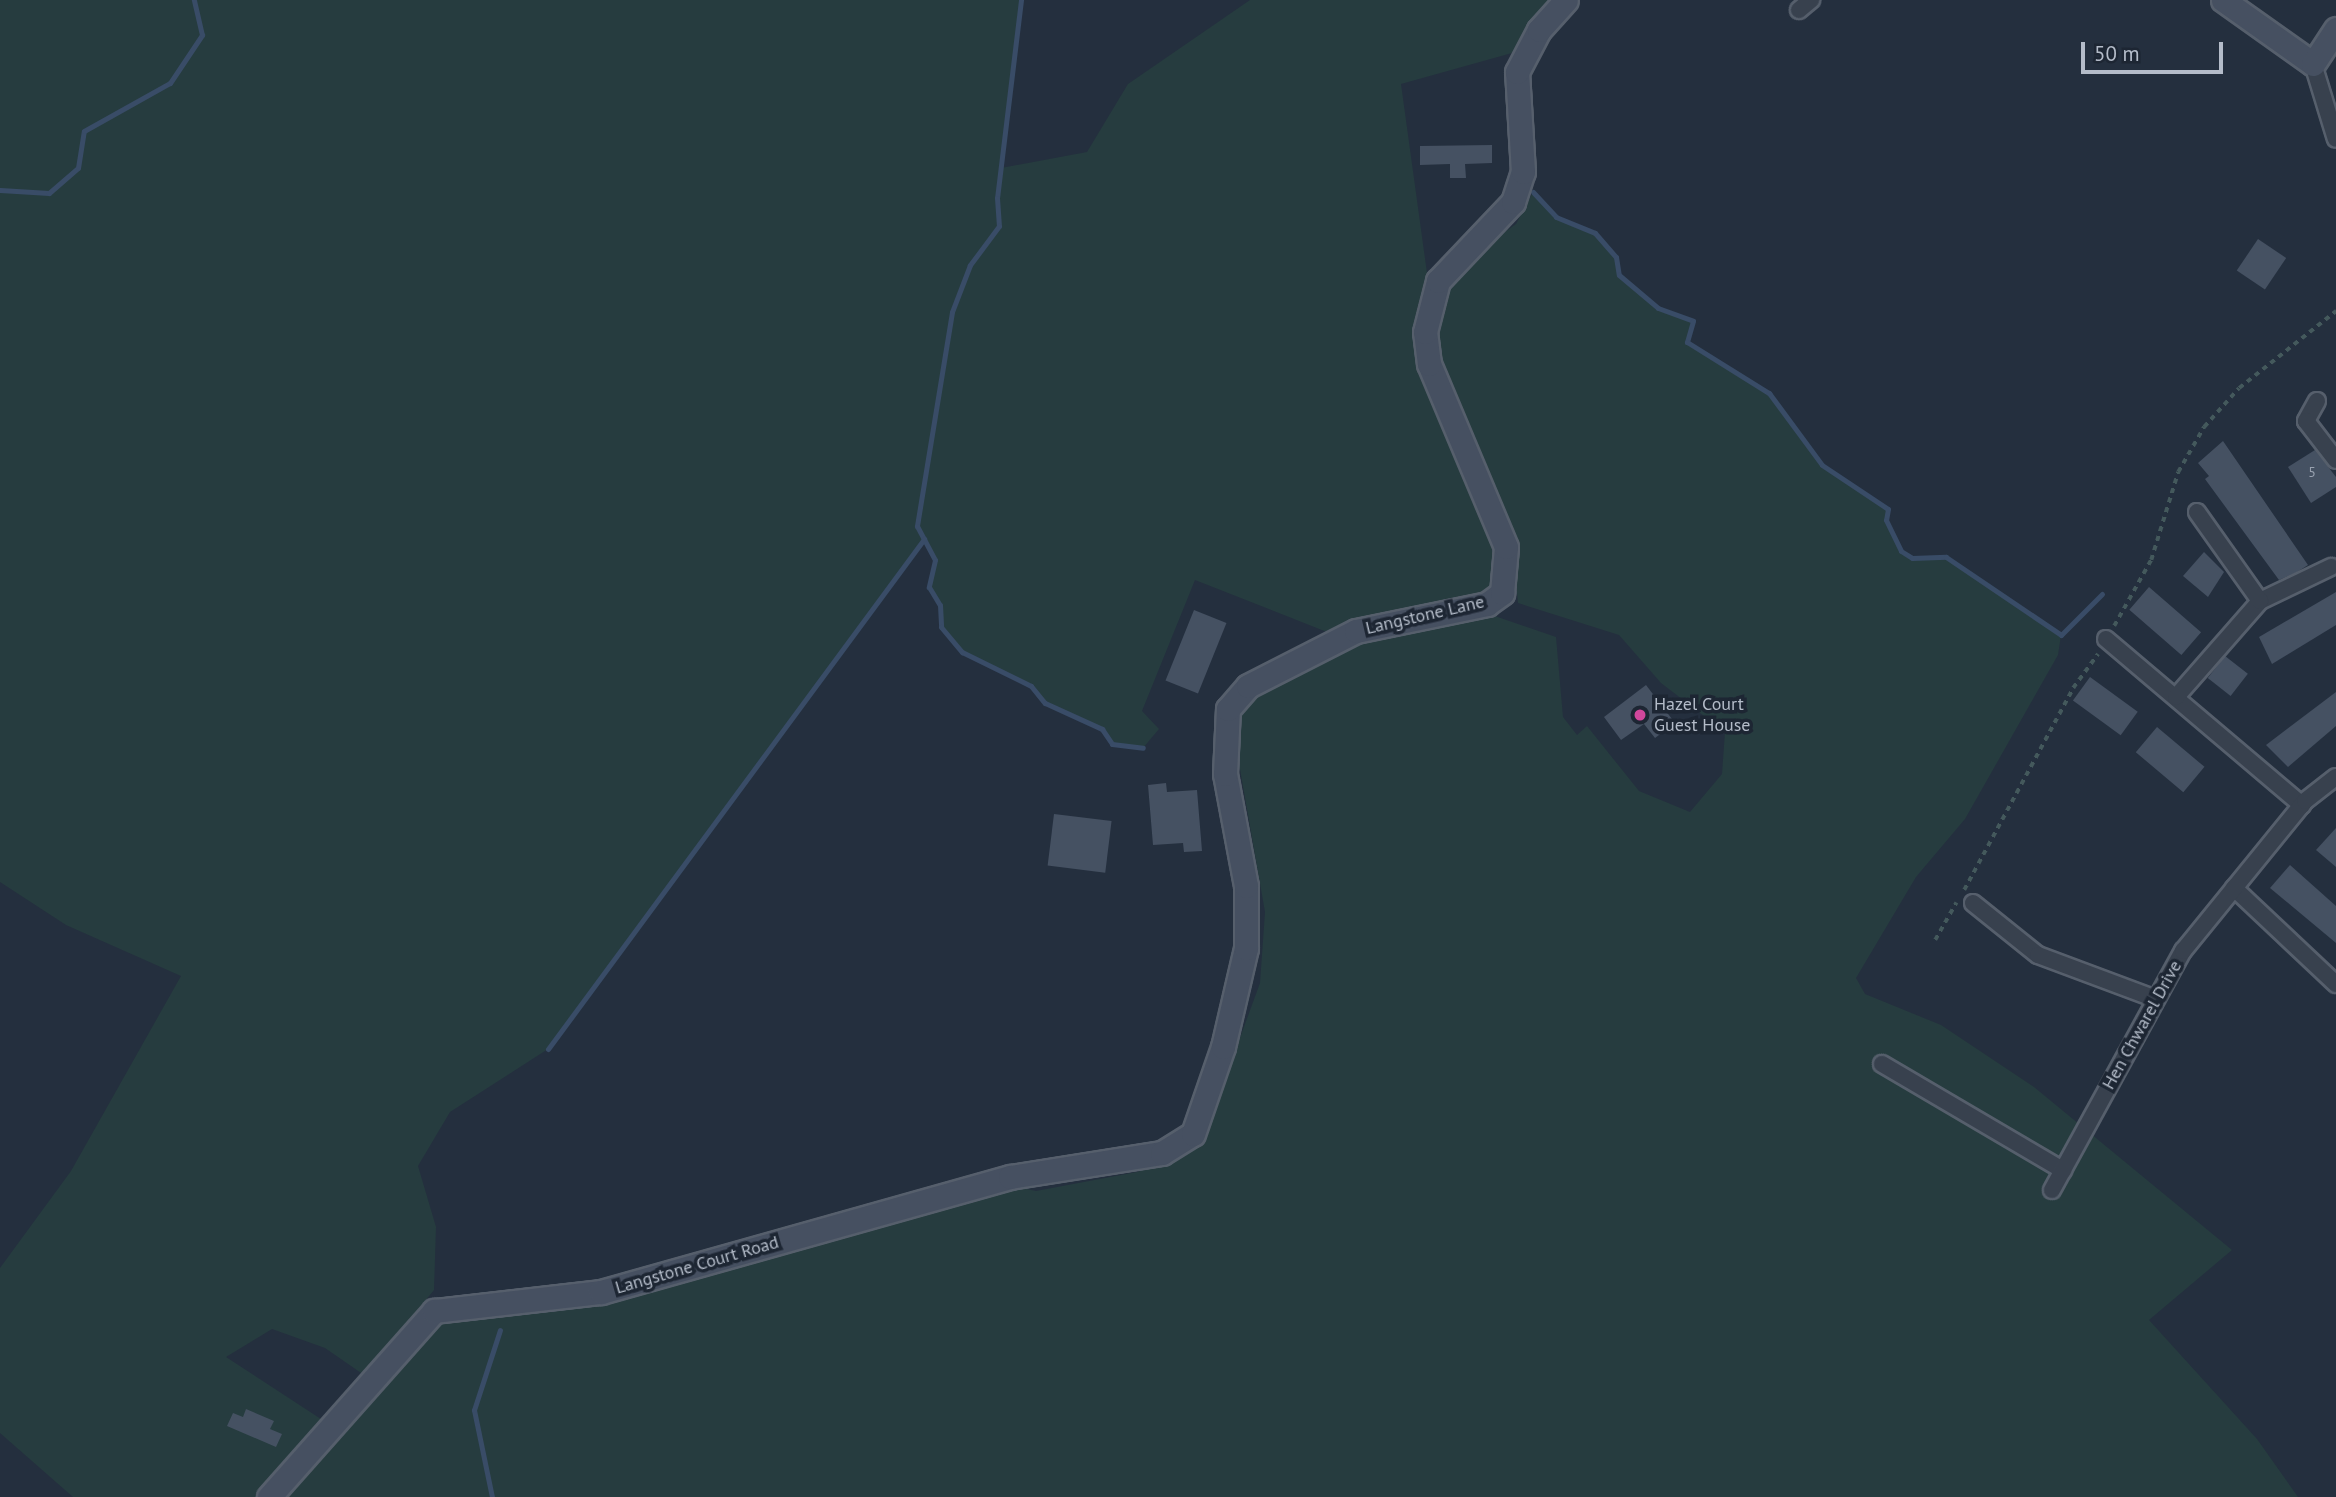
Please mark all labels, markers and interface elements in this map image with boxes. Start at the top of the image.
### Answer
scale bar [2084,28,2226,72]
text: 50 m [2094,40,2140,67]
house number: 5 [2308,464,2316,480]
street label: Langstone Lane [1364,591,1486,639]
place label: Hazel Court Guest House [1654,694,1751,736]
marker: Hazel Court Guest House [1632,707,1648,723]
street label: Hen Chwarel Drive [2098,957,2186,1093]
street label: Langstone Court Road [613,1231,781,1299]

